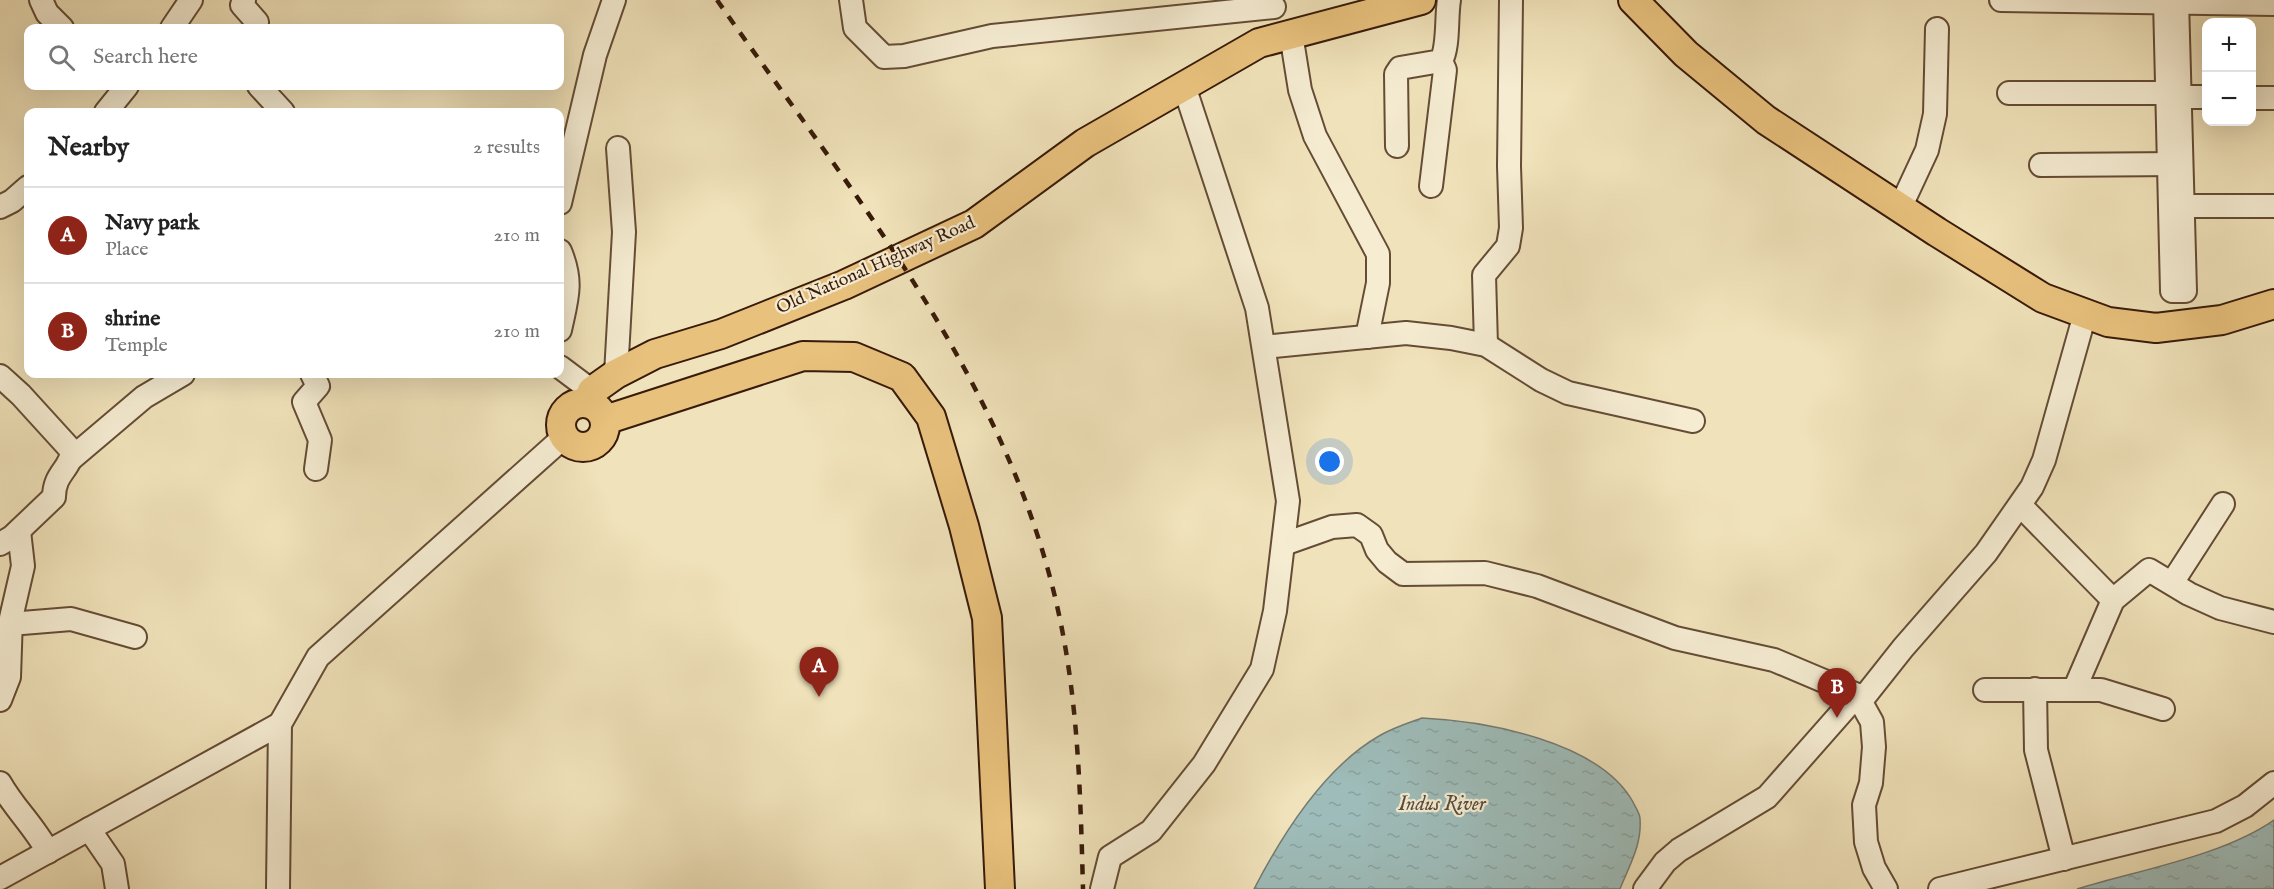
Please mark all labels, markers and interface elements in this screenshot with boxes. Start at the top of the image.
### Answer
map controls [2202,18,2256,126]
button: + [2202,18,2256,72]
search box [24,24,564,90]
icon: search [45,41,78,74]
text: Search here [93,43,198,71]
button: − [2202,72,2256,126]
text: Nearby [48,131,129,164]
text: 2 results [473,135,540,160]
text: Navy park [105,209,199,237]
street label: Old National Highway Road [773,212,979,320]
text: A [61,223,74,248]
text: 210 m [494,223,540,248]
text: Place [105,237,148,262]
text: shrine [105,305,160,333]
text: B [61,319,74,344]
text: 210 m [494,319,540,344]
text: Temple [105,333,168,358]
your location [1315,447,1344,476]
pin: A [800,648,838,697]
pin: B [1818,668,1856,718]
water label: Indus River [1397,792,1487,817]

